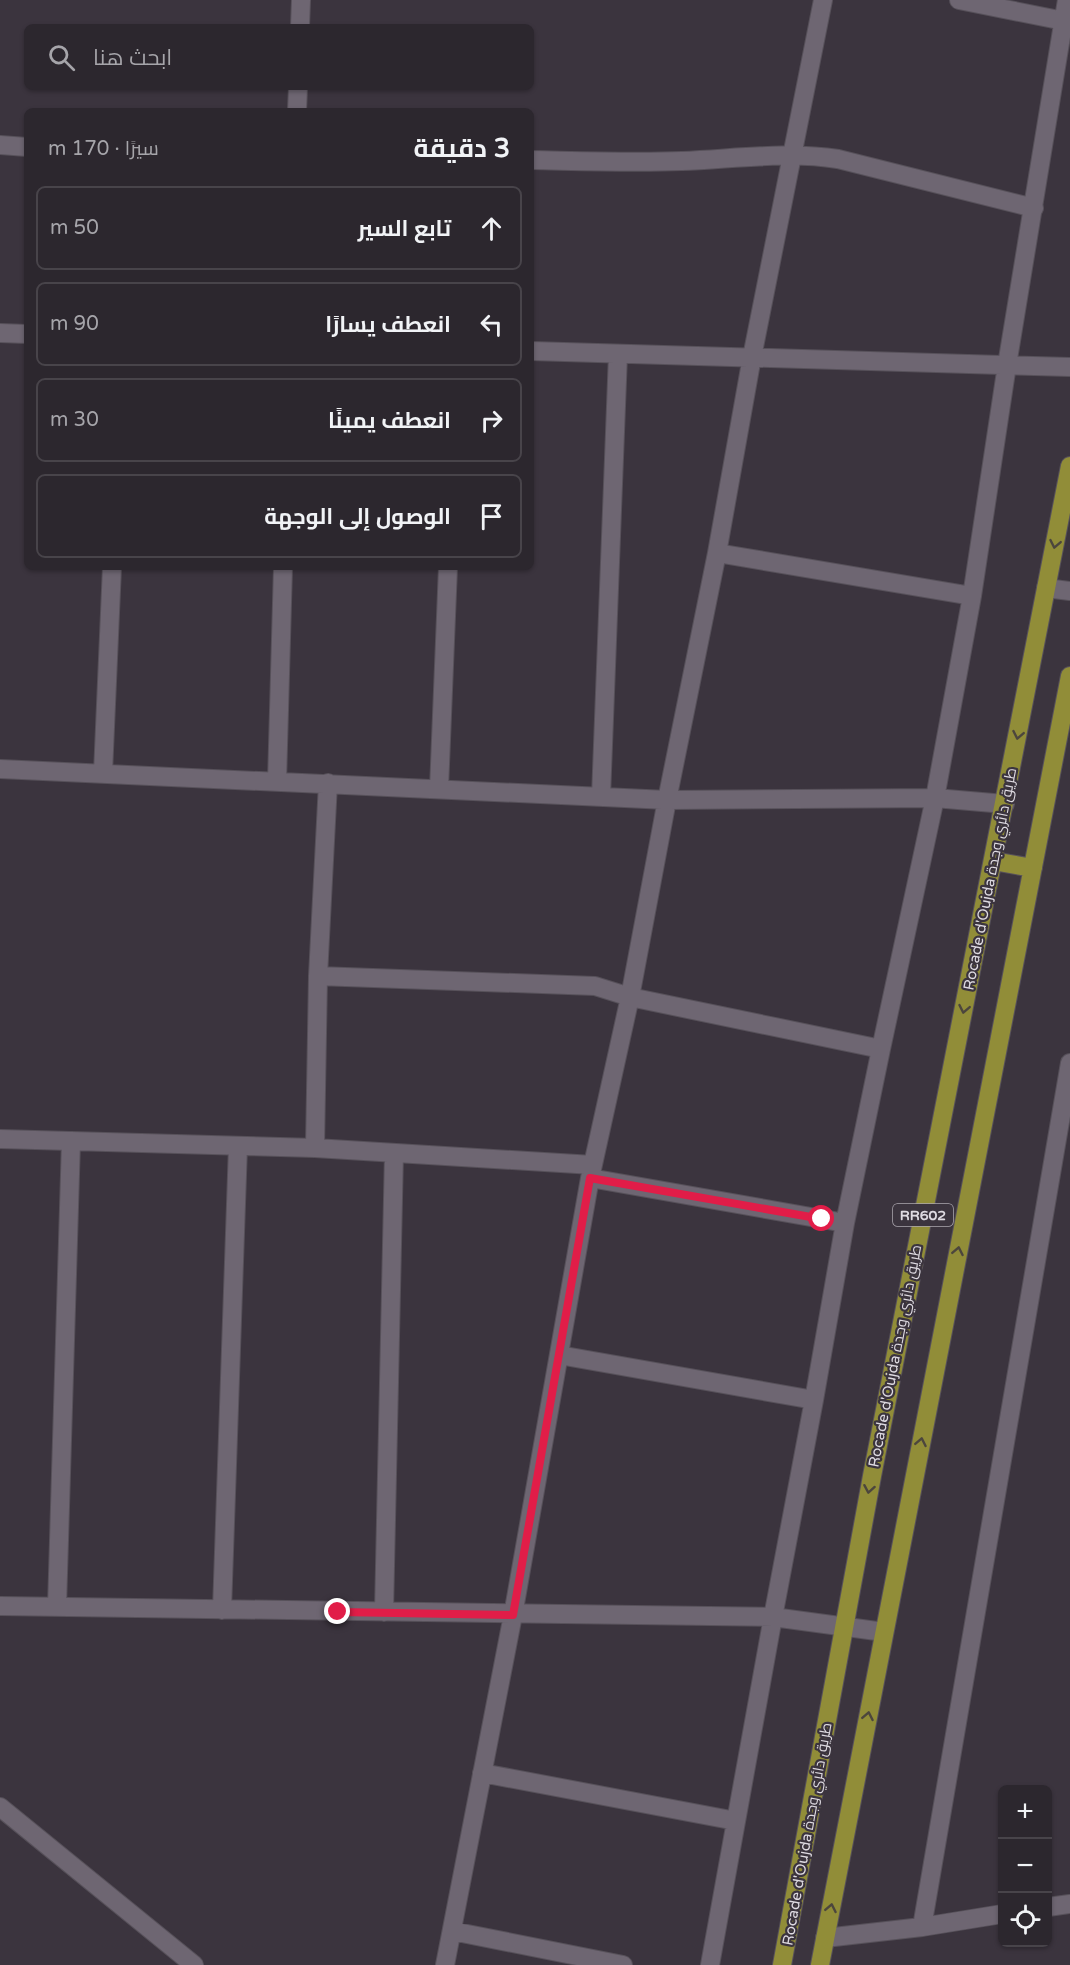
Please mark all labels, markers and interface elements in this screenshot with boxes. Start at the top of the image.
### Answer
search box [24,24,534,90]
icon: search [45,41,78,74]
text: ابحث هنا [93,45,172,71]
text: 3 دقيقة [413,133,510,164]
text: سيرًا · 170 m [48,137,159,161]
icon: ahead [475,212,508,245]
text: 50 m [50,216,99,240]
text: تابع السير [358,216,451,242]
icon: left [475,308,508,341]
text: 90 m [50,312,99,336]
text: انعطف يسارًا [325,312,451,338]
icon: right [475,404,508,437]
text: 30 m [50,408,99,432]
text: انعطف يمينًا [328,408,451,434]
icon: arrive [475,500,508,533]
text: الوصول إلى الوجهة [264,504,451,530]
one-way arrow [1049,538,1062,548]
one-way arrow [1012,730,1025,740]
street label: Rocade d'Oujda طريق دائري وجدة [960,766,1023,992]
one-way arrow [958,1003,971,1013]
road number: RR602 [893,1204,953,1226]
route start [808,1205,834,1231]
street label: Rocade d'Oujda طريق دائري وجدة [865,1243,928,1469]
one-way arrow [951,1246,964,1256]
one-way arrow [914,1437,927,1447]
one-way arrow [863,1483,876,1493]
route end [324,1598,350,1624]
one-way arrow [861,1711,874,1721]
street label: Rocade d'Oujda طريق دائري وجدة [778,1721,838,1948]
map controls [998,1785,1052,1947]
button: + [998,1785,1052,1839]
button: − [998,1839,1052,1893]
button: locate [998,1893,1052,1947]
one-way arrow [824,1903,837,1913]

